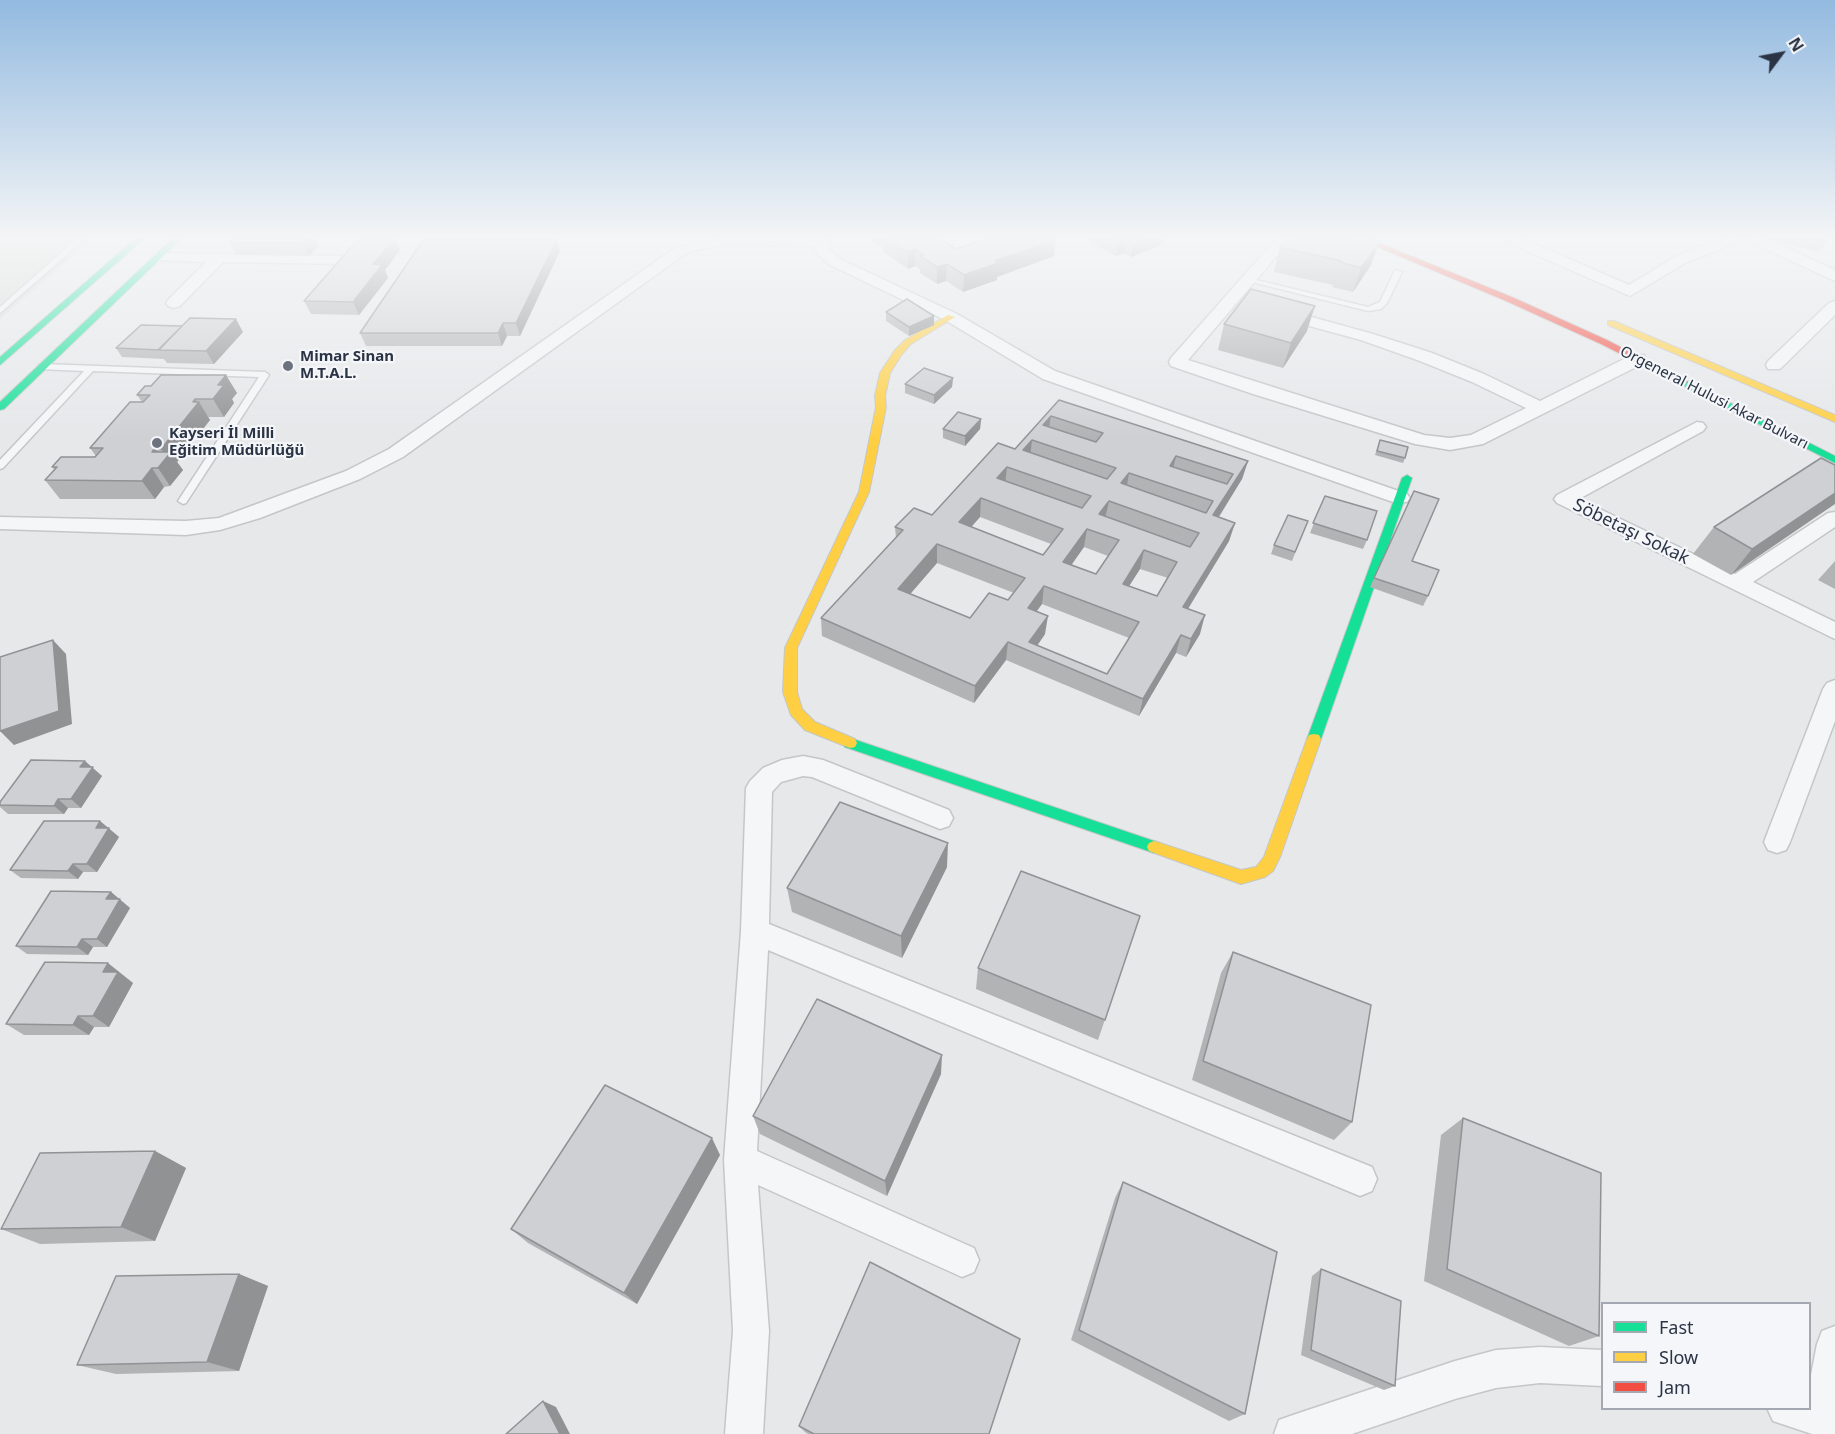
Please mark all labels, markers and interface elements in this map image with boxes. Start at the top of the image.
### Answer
north arrow [1751,24,1811,84]
text: N [1783,33,1809,56]
street label: Orgeneral Hulusi Akar Bulvarı [1617,343,1811,453]
place label: Mimar Sinan M.T.A.L. [300,348,394,383]
marker: Mimar Sinan M.T.A.L. [281,359,295,373]
place label: Kayseri İl Milli Eğitim Müdürlüğü [169,425,304,460]
marker: Kayseri İl Milli Eğitim Müdürlüğü [150,436,164,450]
street label: Söbetaşı Sokak [1569,495,1693,569]
legend [1601,1302,1811,1410]
text: Fast [1659,1315,1694,1339]
text: Slow [1659,1345,1698,1369]
text: Jam [1659,1375,1691,1399]

